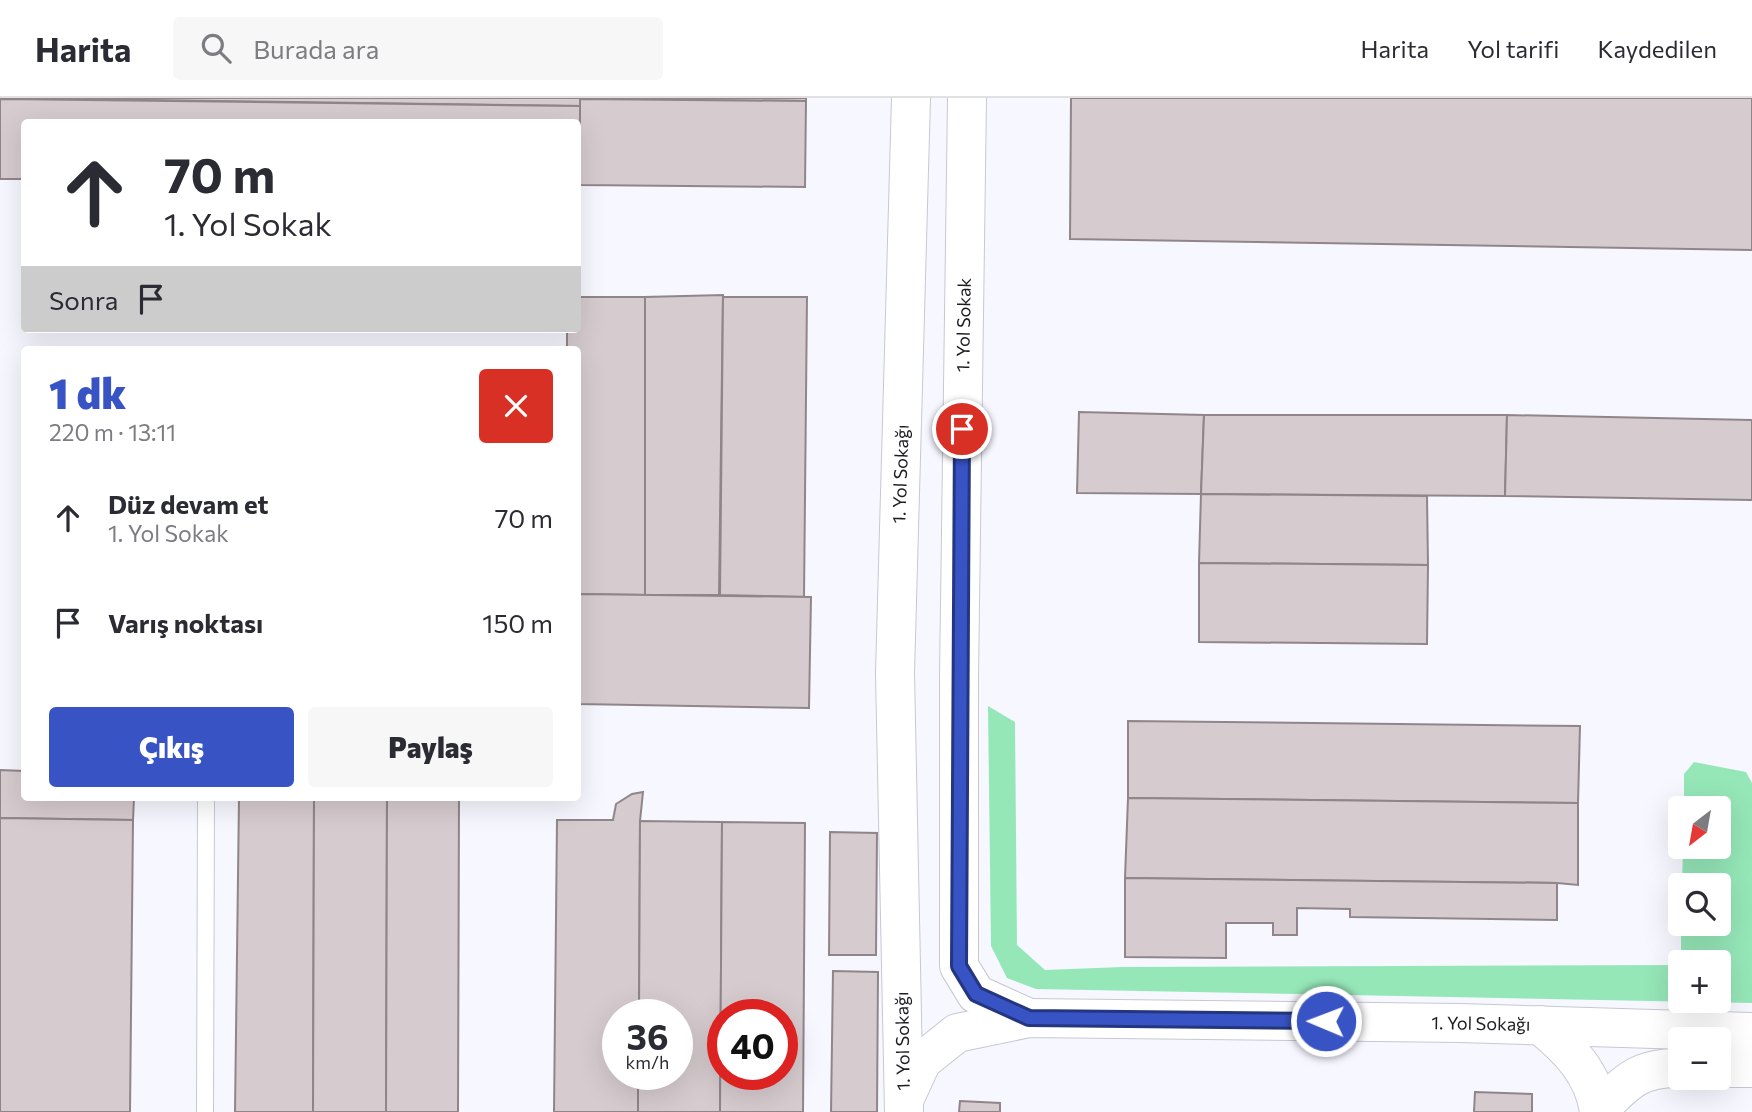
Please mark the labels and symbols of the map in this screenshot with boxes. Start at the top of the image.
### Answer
street label: 1. Yol Sokak [951,277,975,372]
pin [932,399,992,459]
street label: 1. Yol Sokağı [887,424,913,524]
north arrow [1668,796,1731,859]
position arrow [1289,984,1363,1058]
street label: 1. Yol Sokağı [890,991,914,1091]
speed limit sign: 40 [707,999,798,1090]
street label: 1. Yol Sokağı [1431,1011,1531,1035]

